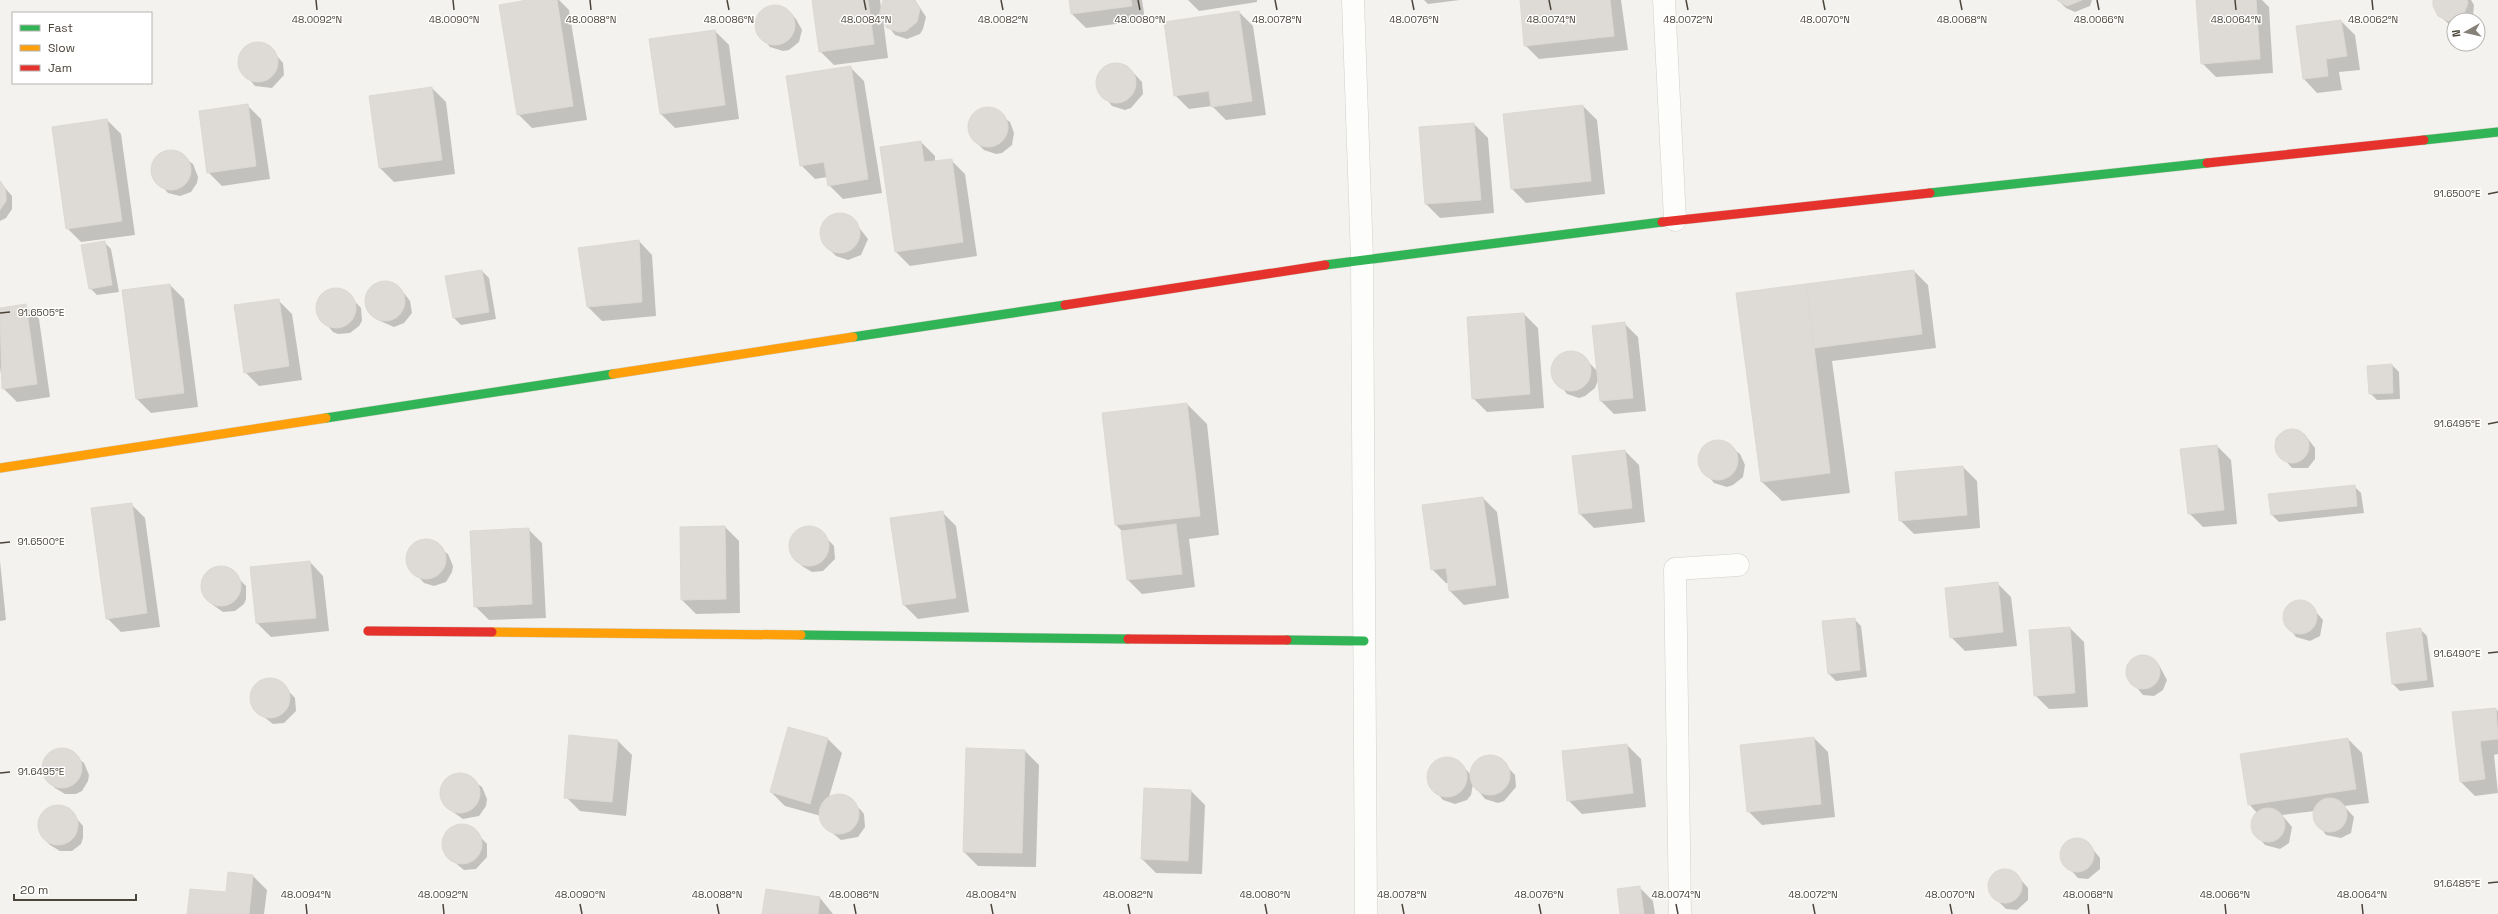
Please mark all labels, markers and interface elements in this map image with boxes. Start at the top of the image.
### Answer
legend [12,12,152,84]
north arrow [2446,12,2486,52]
text: 48.0092°N [292,13,342,26]
text: 48.0090°N [429,13,479,26]
text: 48.0088°N [566,13,616,26]
text: 48.0086°N [704,13,754,26]
text: 48.0084°N [841,13,891,26]
text: 48.0082°N [978,13,1028,26]
text: 48.0080°N [1115,13,1165,26]
text: 48.0078°N [1252,13,1302,26]
text: 48.0076°N [1389,13,1439,26]
text: 48.0074°N [1526,13,1576,26]
text: 48.0072°N [1663,13,1713,26]
text: 48.0070°N [1800,13,1850,26]
text: 48.0068°N [1937,13,1987,26]
text: 48.0066°N [2074,13,2124,26]
text: 48.0064°N [2211,13,2261,26]
text: 48.0062°N [2348,13,2398,26]
text: Fast [48,20,73,36]
text: N [2449,29,2464,38]
text: Slow [48,40,75,56]
text: Jam [48,60,72,76]
text: 91.6500°E [2433,187,2481,200]
text: 91.6505°E [18,306,65,319]
text: 91.6495°E [2434,417,2481,430]
text: 91.6500°E [17,535,65,548]
text: 91.6490°E [2433,647,2481,660]
text: 91.6495°E [18,765,65,778]
scale bar [14,876,136,902]
text: 91.6485°E [2434,877,2481,890]
text: 20 m [20,882,48,898]
text: 48.0094°N [281,888,331,901]
text: 48.0092°N [418,888,468,901]
text: 48.0090°N [555,888,605,901]
text: 48.0088°N [692,888,742,901]
text: 48.0086°N [829,888,879,901]
text: 48.0084°N [966,888,1016,901]
text: 48.0082°N [1103,888,1153,901]
text: 48.0080°N [1240,888,1290,901]
text: 48.0078°N [1377,888,1427,901]
text: 48.0076°N [1514,888,1564,901]
text: 48.0074°N [1651,888,1701,901]
text: 48.0072°N [1788,888,1838,901]
text: 48.0070°N [1925,888,1975,901]
text: 48.0068°N [2063,888,2113,901]
text: 48.0066°N [2200,888,2250,901]
text: 48.0064°N [2337,888,2387,901]

